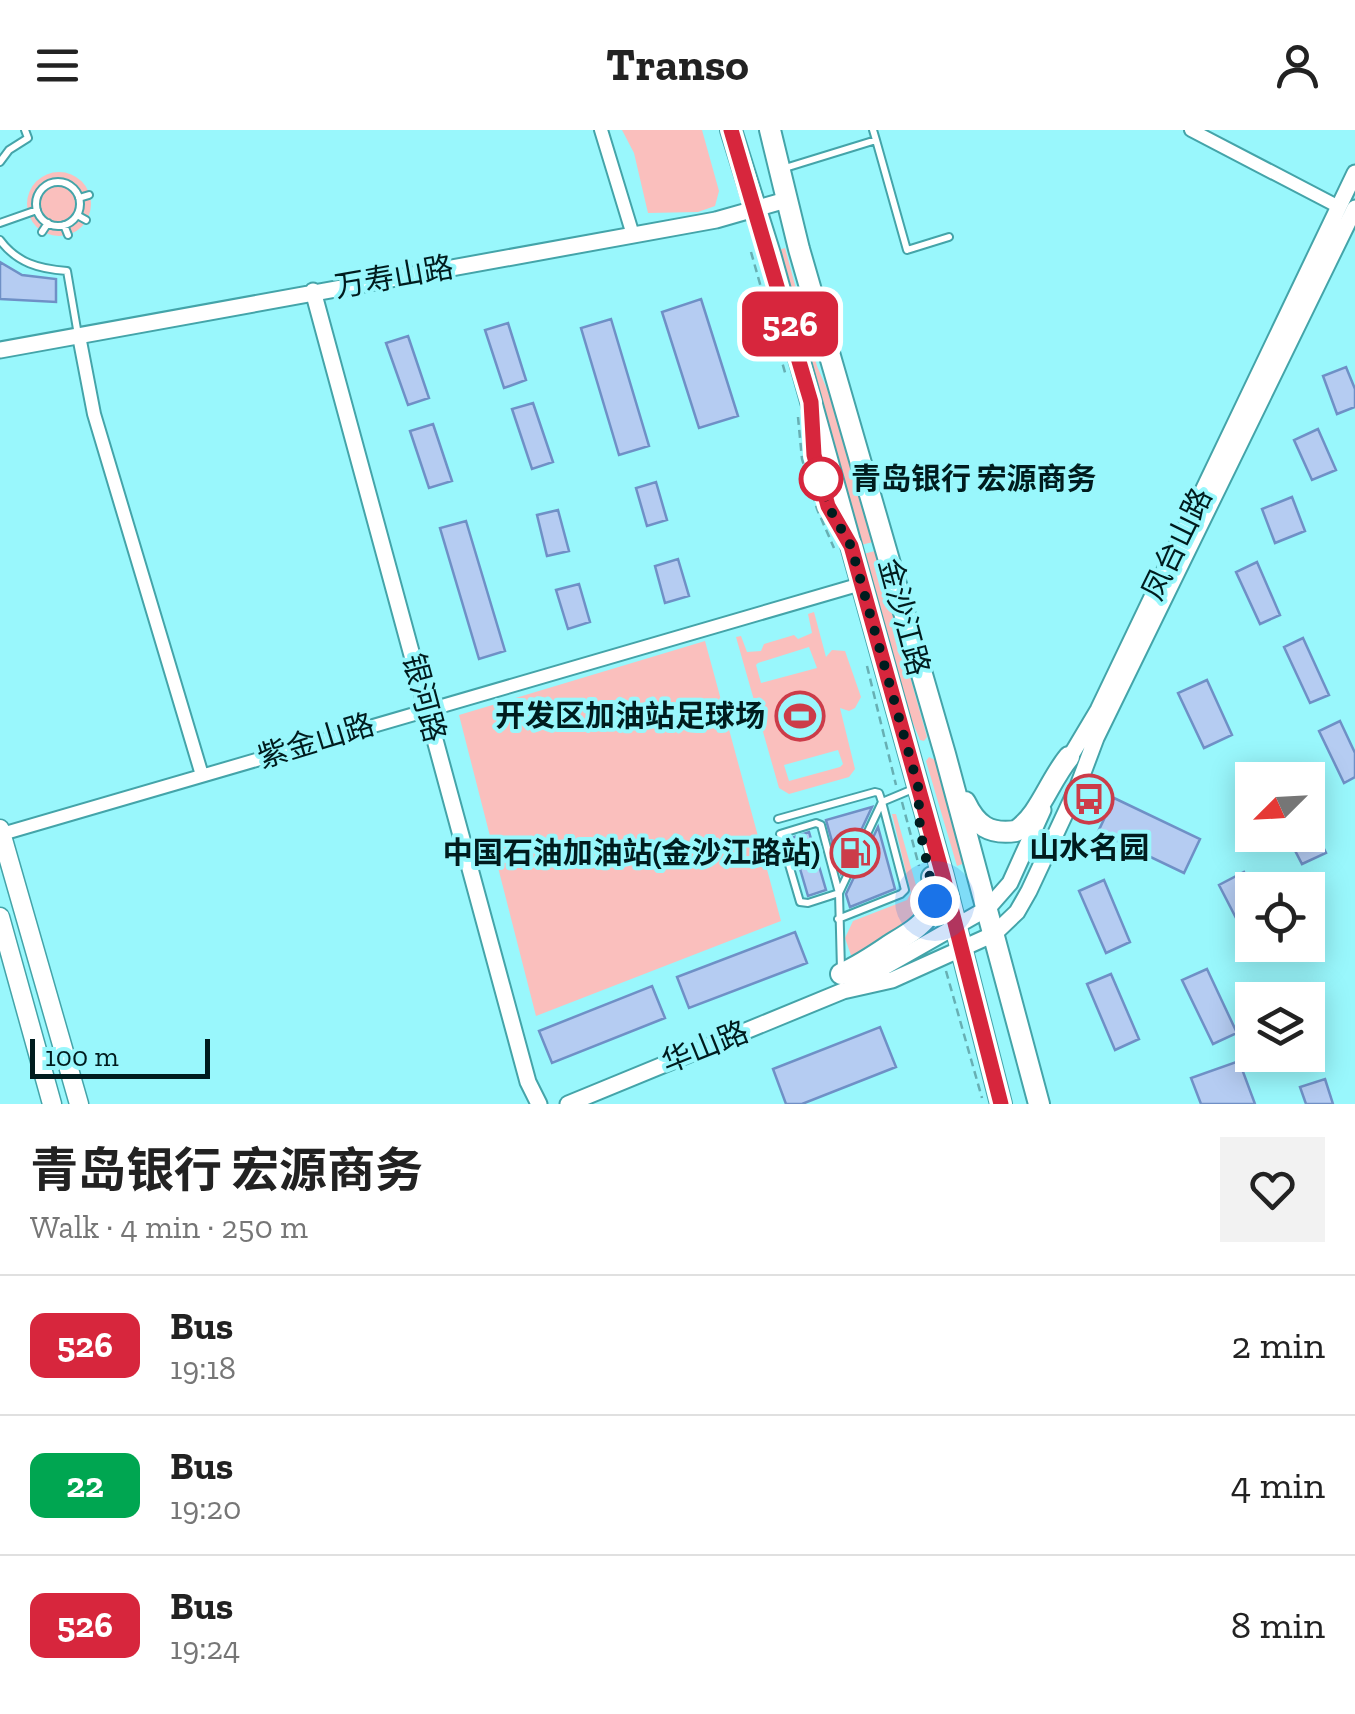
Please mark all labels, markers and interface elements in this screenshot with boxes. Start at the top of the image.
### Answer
icon: menu [30,38,85,93]
text: Transo [606,38,749,92]
icon: person [1270,38,1325,93]
street label: 万寿山路 [332,249,456,305]
line badge: 526 [732,292,848,356]
text: 526 [762,303,818,345]
marker: 青岛银行 宏源商务 [800,458,842,500]
place label: 青岛银行 宏源商务 [851,461,1097,497]
street label: 凤台山路 [1135,482,1219,606]
street label: 金沙江路 [871,554,937,680]
street label: 银河路 [395,650,453,746]
sports icon: 开发区加油站足球场 [774,690,826,742]
place label: 开发区加油站足球场 [495,698,765,734]
street label: 紫金山路 [253,706,379,776]
north arrow [1235,762,1325,852]
map controls [1235,762,1325,1072]
bus stop icon: 山水名园 [1063,773,1115,825]
fuel station icon: 中国石油加油站(金沙江路站) [829,827,881,879]
place label: 山水名园 [1029,830,1149,866]
place label: 中国石油加油站(金沙江路站) [443,835,820,871]
button: locate [1235,872,1325,962]
your location [910,876,960,926]
button: layers [1235,982,1325,1072]
street label: 华山路 [657,1013,753,1081]
scale bar [30,1034,210,1078]
text: 100 m [45,1040,119,1073]
button: heart [1220,1137,1325,1242]
text: 青岛银行 宏源商务 [30,1142,423,1199]
text: Walk · 4 min · 250 m [30,1208,308,1246]
text: Bus [170,1303,233,1349]
text: 2 min [1232,1322,1325,1368]
text: 526 [57,1324,113,1366]
text: 19:18 [170,1349,236,1387]
text: Bus [170,1443,233,1489]
text: 4 min [1231,1462,1325,1508]
text: 22 [66,1464,104,1506]
text: 19:20 [170,1489,241,1527]
text: Bus [170,1583,233,1629]
text: 8 min [1231,1602,1325,1648]
text: 526 [57,1604,113,1646]
text: 19:24 [170,1629,240,1667]

